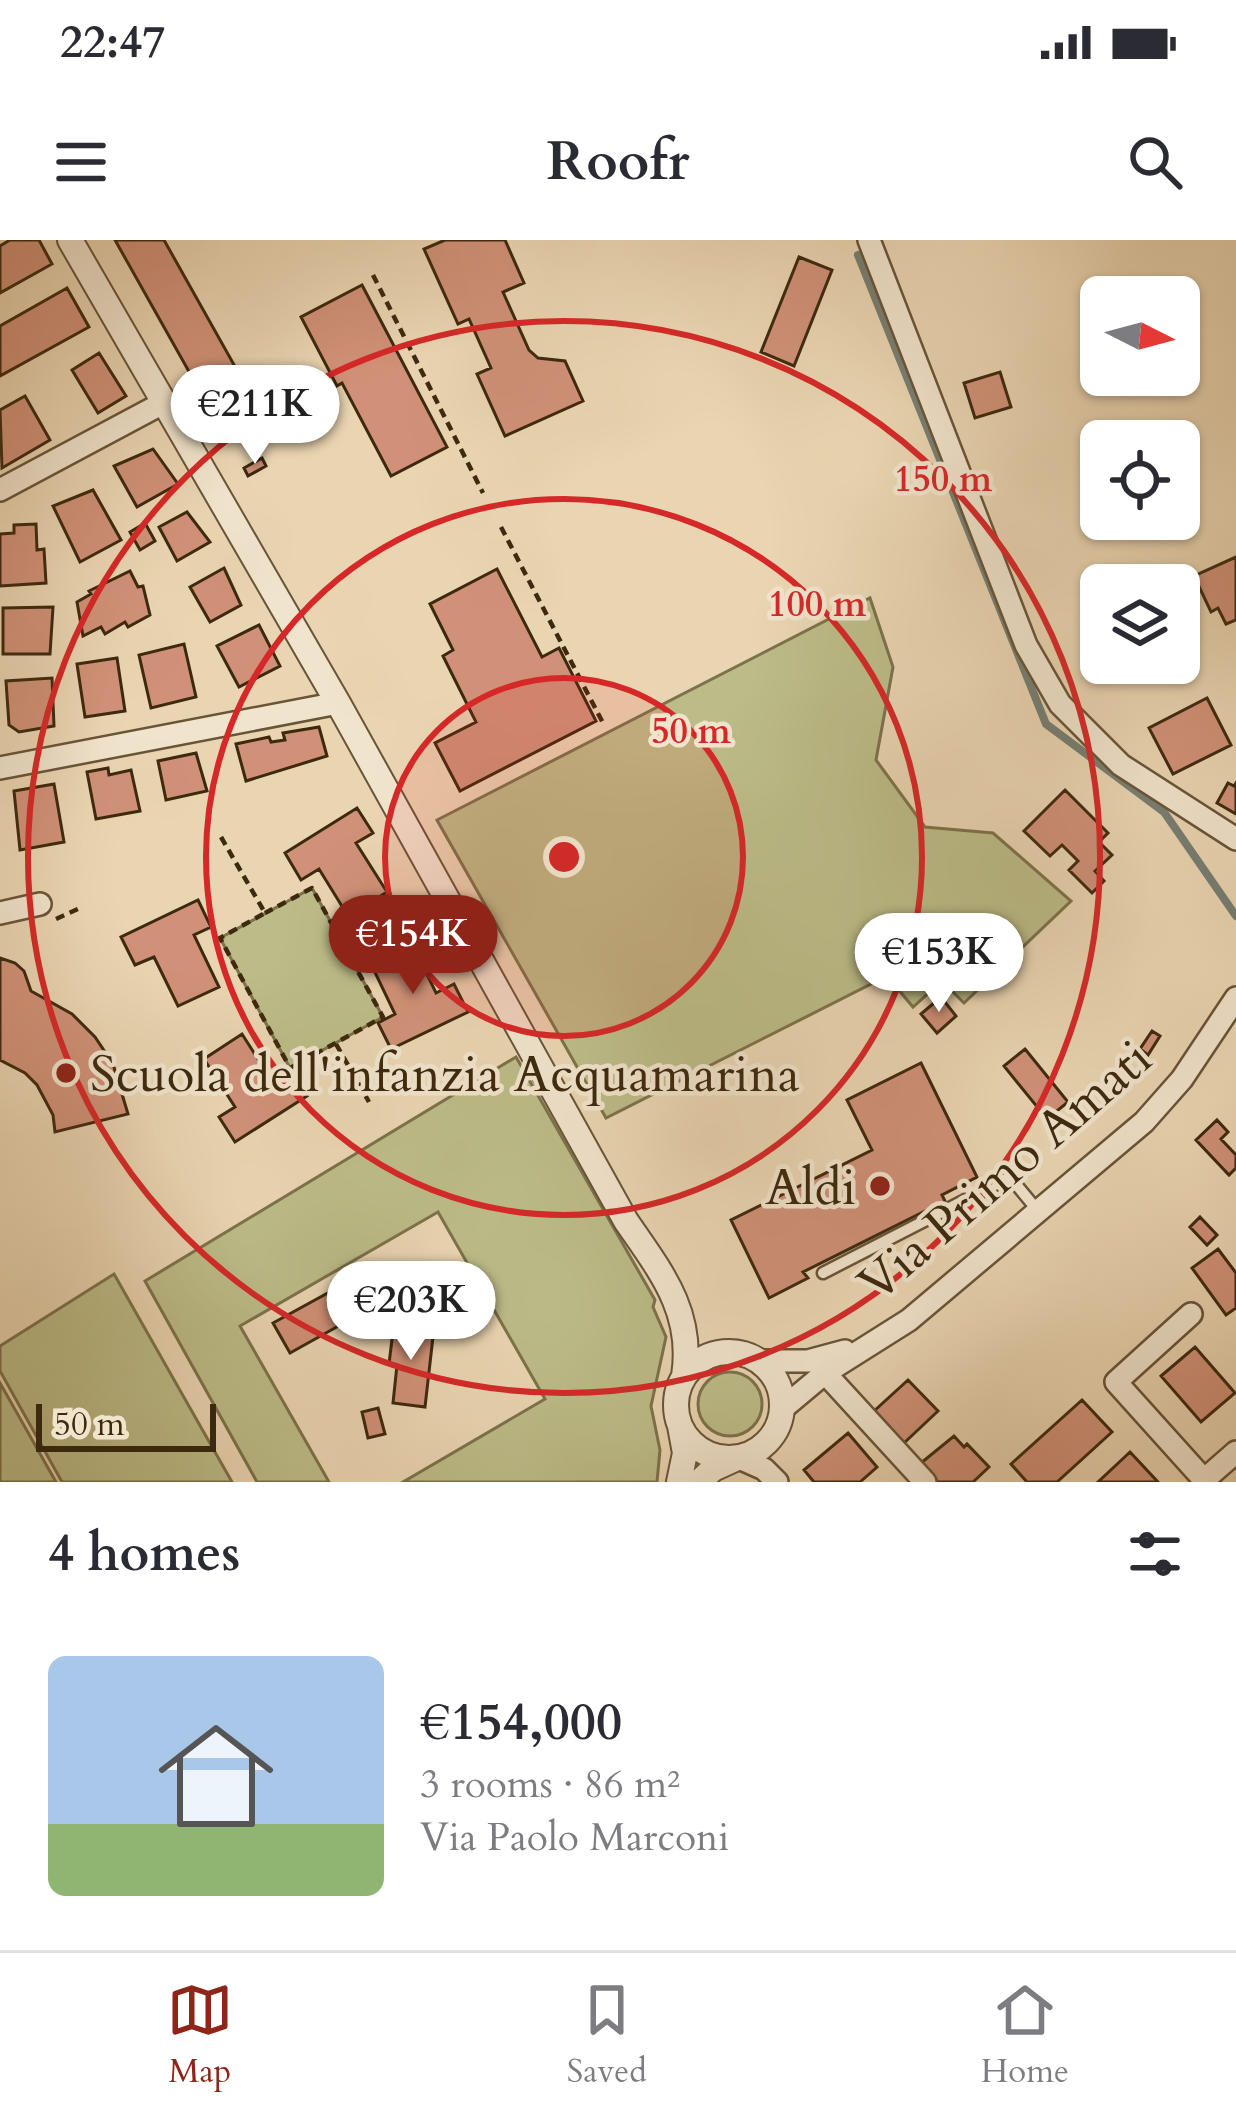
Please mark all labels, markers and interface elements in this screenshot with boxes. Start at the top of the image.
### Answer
text: 22:47 [60,12,165,73]
text: Roofr [546,126,690,199]
icon: menu [48,129,114,195]
icon: search [1122,129,1188,195]
north arrow [1080,276,1200,396]
map controls [1080,276,1200,684]
pin: €211K [171,365,339,467]
text: €211K [198,377,312,430]
button: locate [1080,420,1200,540]
text: 150 m [894,455,993,504]
button: layers [1080,564,1200,684]
text: 100 m [768,580,867,629]
text: 50 m [651,707,732,756]
centre of rings [543,836,585,878]
pin: €154K [329,895,497,997]
text: €154K [356,907,470,960]
pin: €153K [855,913,1023,1015]
text: €153K [882,925,996,978]
street label: Via Primo Amati [844,1025,1167,1318]
place label: Scuola dell'infanzia Acquamarina [90,1040,800,1110]
marker: Scuola dell'infanzia Acquamarina [53,1060,79,1086]
place label: Aldi [765,1153,856,1223]
marker: Aldi [867,1173,893,1199]
pin: €203K [327,1261,495,1363]
text: €203K [354,1273,468,1326]
scale bar [36,1398,216,1451]
text: 50 m [54,1402,125,1447]
text: 4 homes [48,1519,240,1589]
icon: filters [1122,1521,1188,1587]
text: €154,000 [420,1688,622,1758]
icon: home [144,1704,288,1848]
text: 3 rooms · 86 m² [420,1758,680,1811]
text: Via Paolo Marconi [420,1811,729,1864]
tab: Map [167,1977,233,2094]
tab: Saved [567,1977,647,2094]
tab: Home [981,1977,1069,2094]

